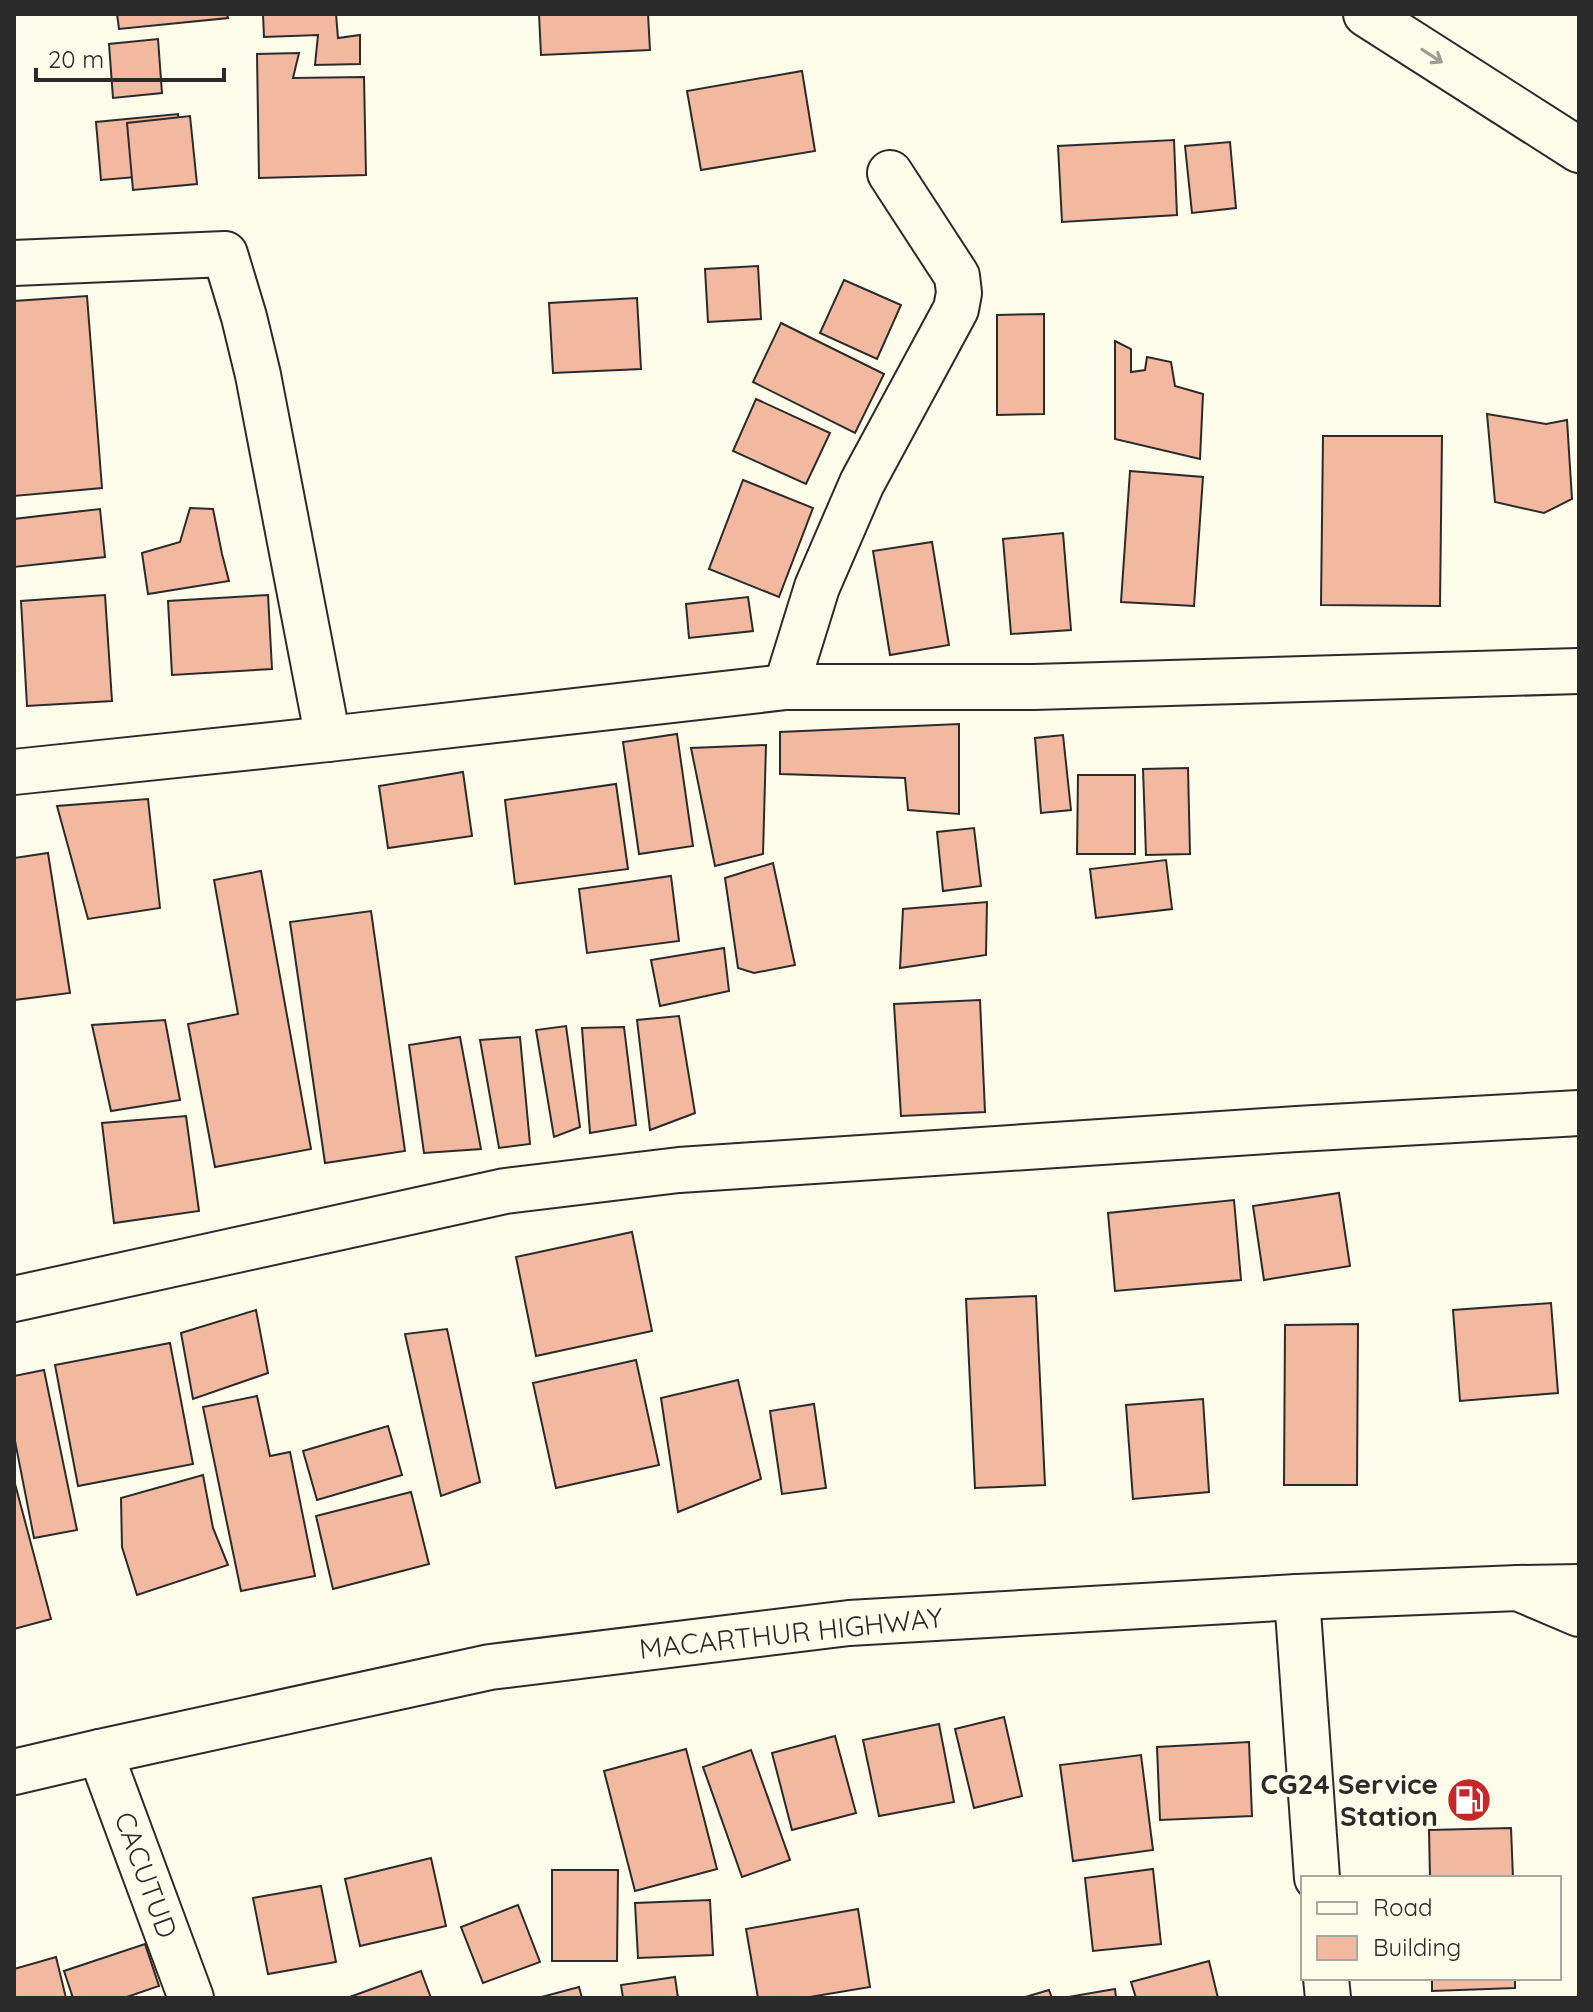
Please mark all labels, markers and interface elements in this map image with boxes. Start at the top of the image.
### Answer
scale bar [36,32,224,82]
text: 20 m [48,44,104,74]
one-way arrow [1420,47,1442,64]
street label: MACARTHUR HIGHWAY [637,1599,945,1666]
place label: CG24 Service Station [1261,1766,1438,1833]
fuel station icon: CG24 Service Station [1445,1776,1493,1824]
street label: CACUTUD [108,1807,185,1943]
legend [1301,1876,1561,1980]
text: Road [1373,1892,1433,1922]
text: Building [1373,1932,1461,1962]

